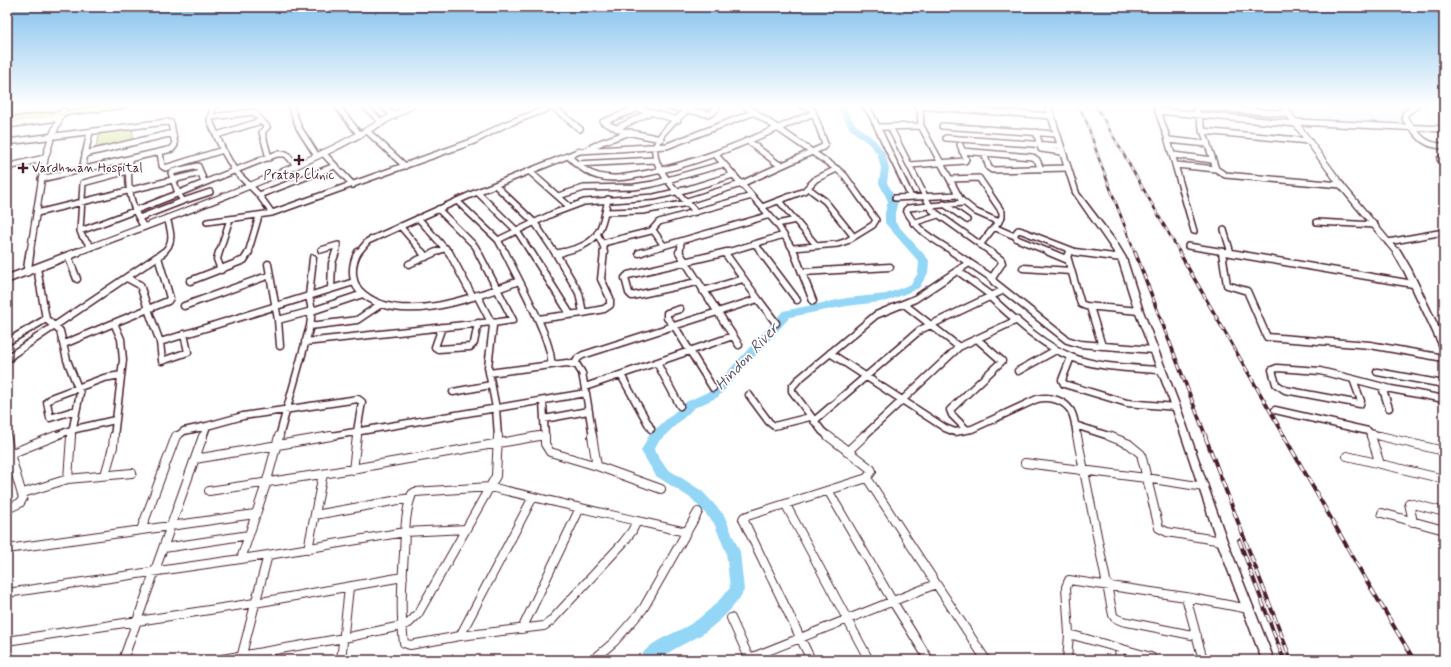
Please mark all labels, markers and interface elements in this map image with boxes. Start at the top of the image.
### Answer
marker: Pratap Clinic [293,154,305,166]
place label: Vardhman Hospital [32,160,143,177]
marker: Vardhman Hospital [17,162,29,174]
place label: Pratap Clinic [264,167,334,184]
water label: Hindon River [710,317,785,395]

